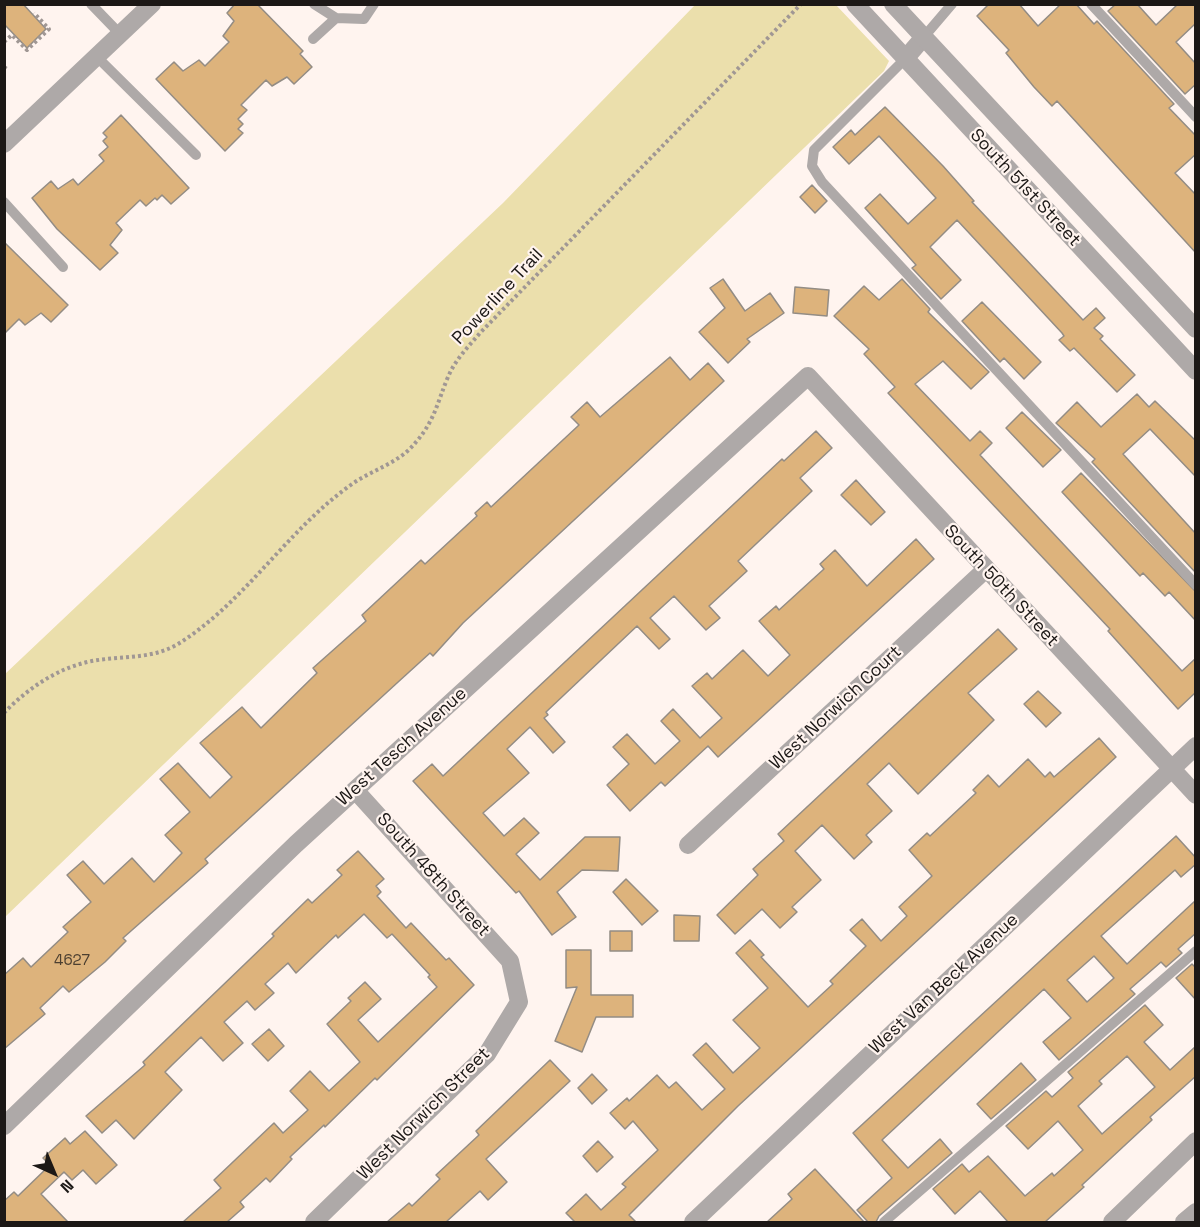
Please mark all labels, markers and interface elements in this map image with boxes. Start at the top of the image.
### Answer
street label: South 51st Street [965,125,1085,251]
street label: Powerline Trail [448,245,548,349]
street label: South 50th Street [939,521,1063,651]
street label: West Norwich Court [766,641,906,775]
street label: West Tesch Avenue [333,683,471,811]
street label: South 48th Street [372,809,494,941]
street label: West Van Beck Avenue [865,909,1023,1059]
house number: 4627 [54,952,90,970]
street label: West Norwich Street [353,1043,495,1185]
north arrow [24,1143,84,1203]
text: N [56,1175,78,1198]

